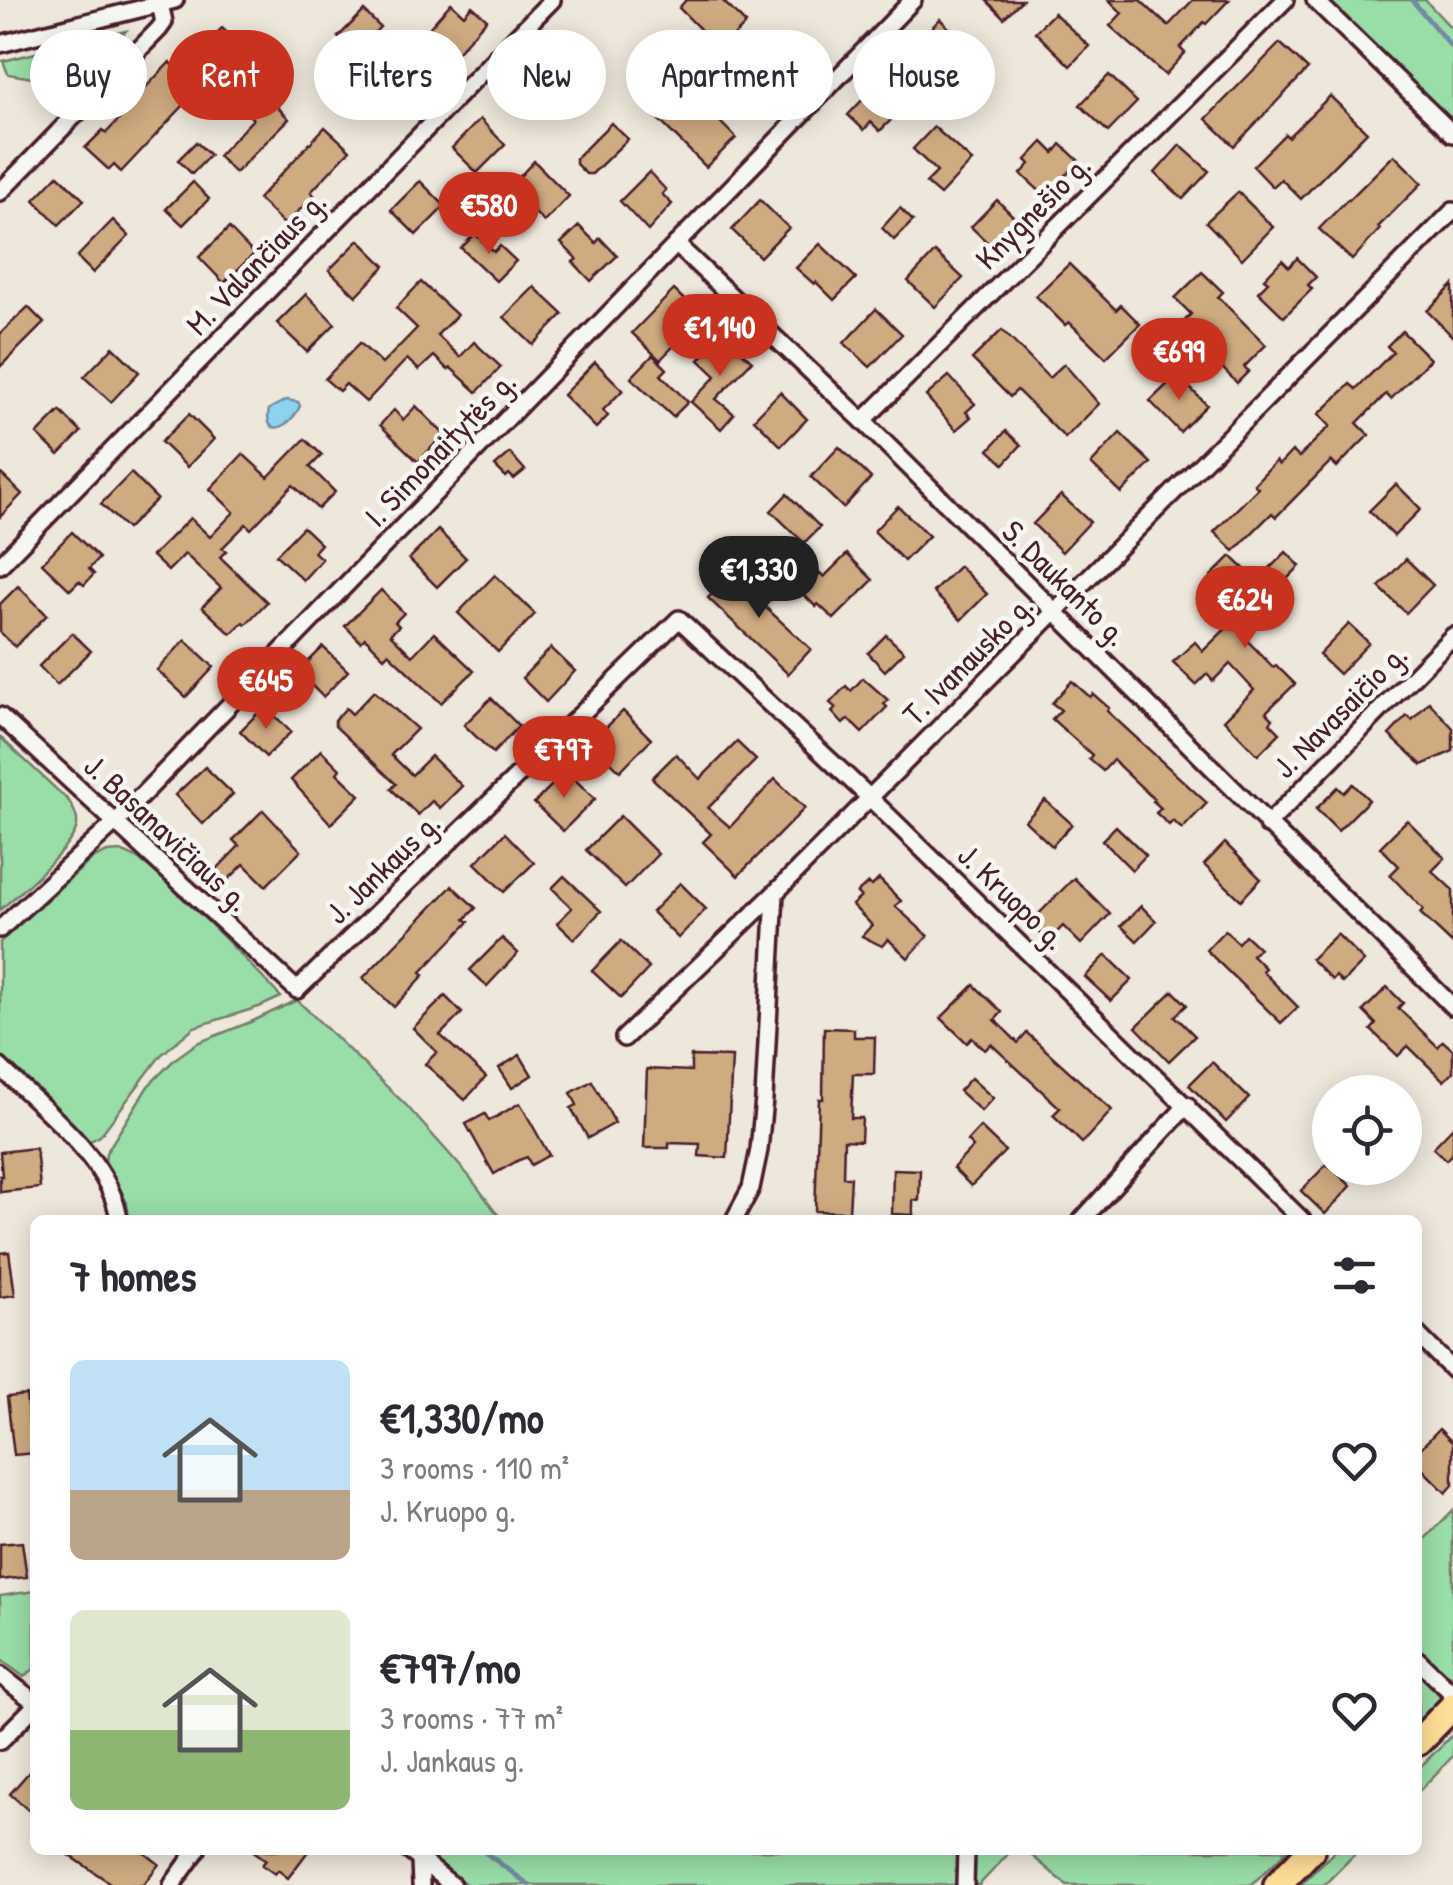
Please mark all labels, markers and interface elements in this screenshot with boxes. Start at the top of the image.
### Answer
chip: Buy [30,30,147,120]
chip: Rent [167,30,294,120]
chip: Filters [314,30,467,120]
chip: New [487,30,606,120]
chip: Apartment [626,30,833,120]
chip: House [853,30,995,120]
street label: Knygnešio g. [965,144,1100,279]
pin: €580 [430,172,548,257]
street label: M. Valančiaus g. [176,181,335,344]
text: €580 [460,183,518,226]
pin: €1,140 [639,294,801,379]
text: €1,140 [684,305,756,348]
pin: €699 [1120,318,1238,403]
text: €699 [1153,329,1205,372]
street label: I. Simonaitytės g. [354,361,525,536]
street label: S. Daukanto g. [993,510,1138,655]
pin: €1,330 [678,536,840,621]
text: €1,330 [721,547,797,590]
pin: €624 [1186,566,1304,651]
text: €624 [1217,577,1273,620]
street label: T. Ivanausko g. [893,585,1043,735]
street label: J. Navasaičio g. [1263,634,1416,787]
pin: €645 [207,647,325,732]
text: €645 [239,658,293,701]
pin: €797 [505,716,623,801]
text: €797 [535,727,593,770]
street label: J. Basanavičiaus g. [75,744,260,921]
street label: J. Jankaus g. [316,802,449,933]
street label: J. Kruopo g. [949,834,1076,959]
map controls [1312,1075,1422,1185]
button: locate [1312,1075,1422,1185]
text: 7 homes [70,1247,196,1304]
icon: filters [1327,1248,1382,1303]
text: €1,330/mo [380,1389,544,1446]
icon: home [150,1400,270,1520]
icon: heart [1327,1433,1382,1488]
text: 3 rooms · 110 m² [380,1446,569,1489]
text: J. Kruopo g. [380,1489,516,1532]
text: €797/mo [380,1639,520,1696]
icon: home [150,1650,270,1770]
icon: heart [1327,1683,1382,1738]
text: 3 rooms · 77 m² [380,1696,563,1739]
text: J. Jankaus g. [380,1739,524,1782]

